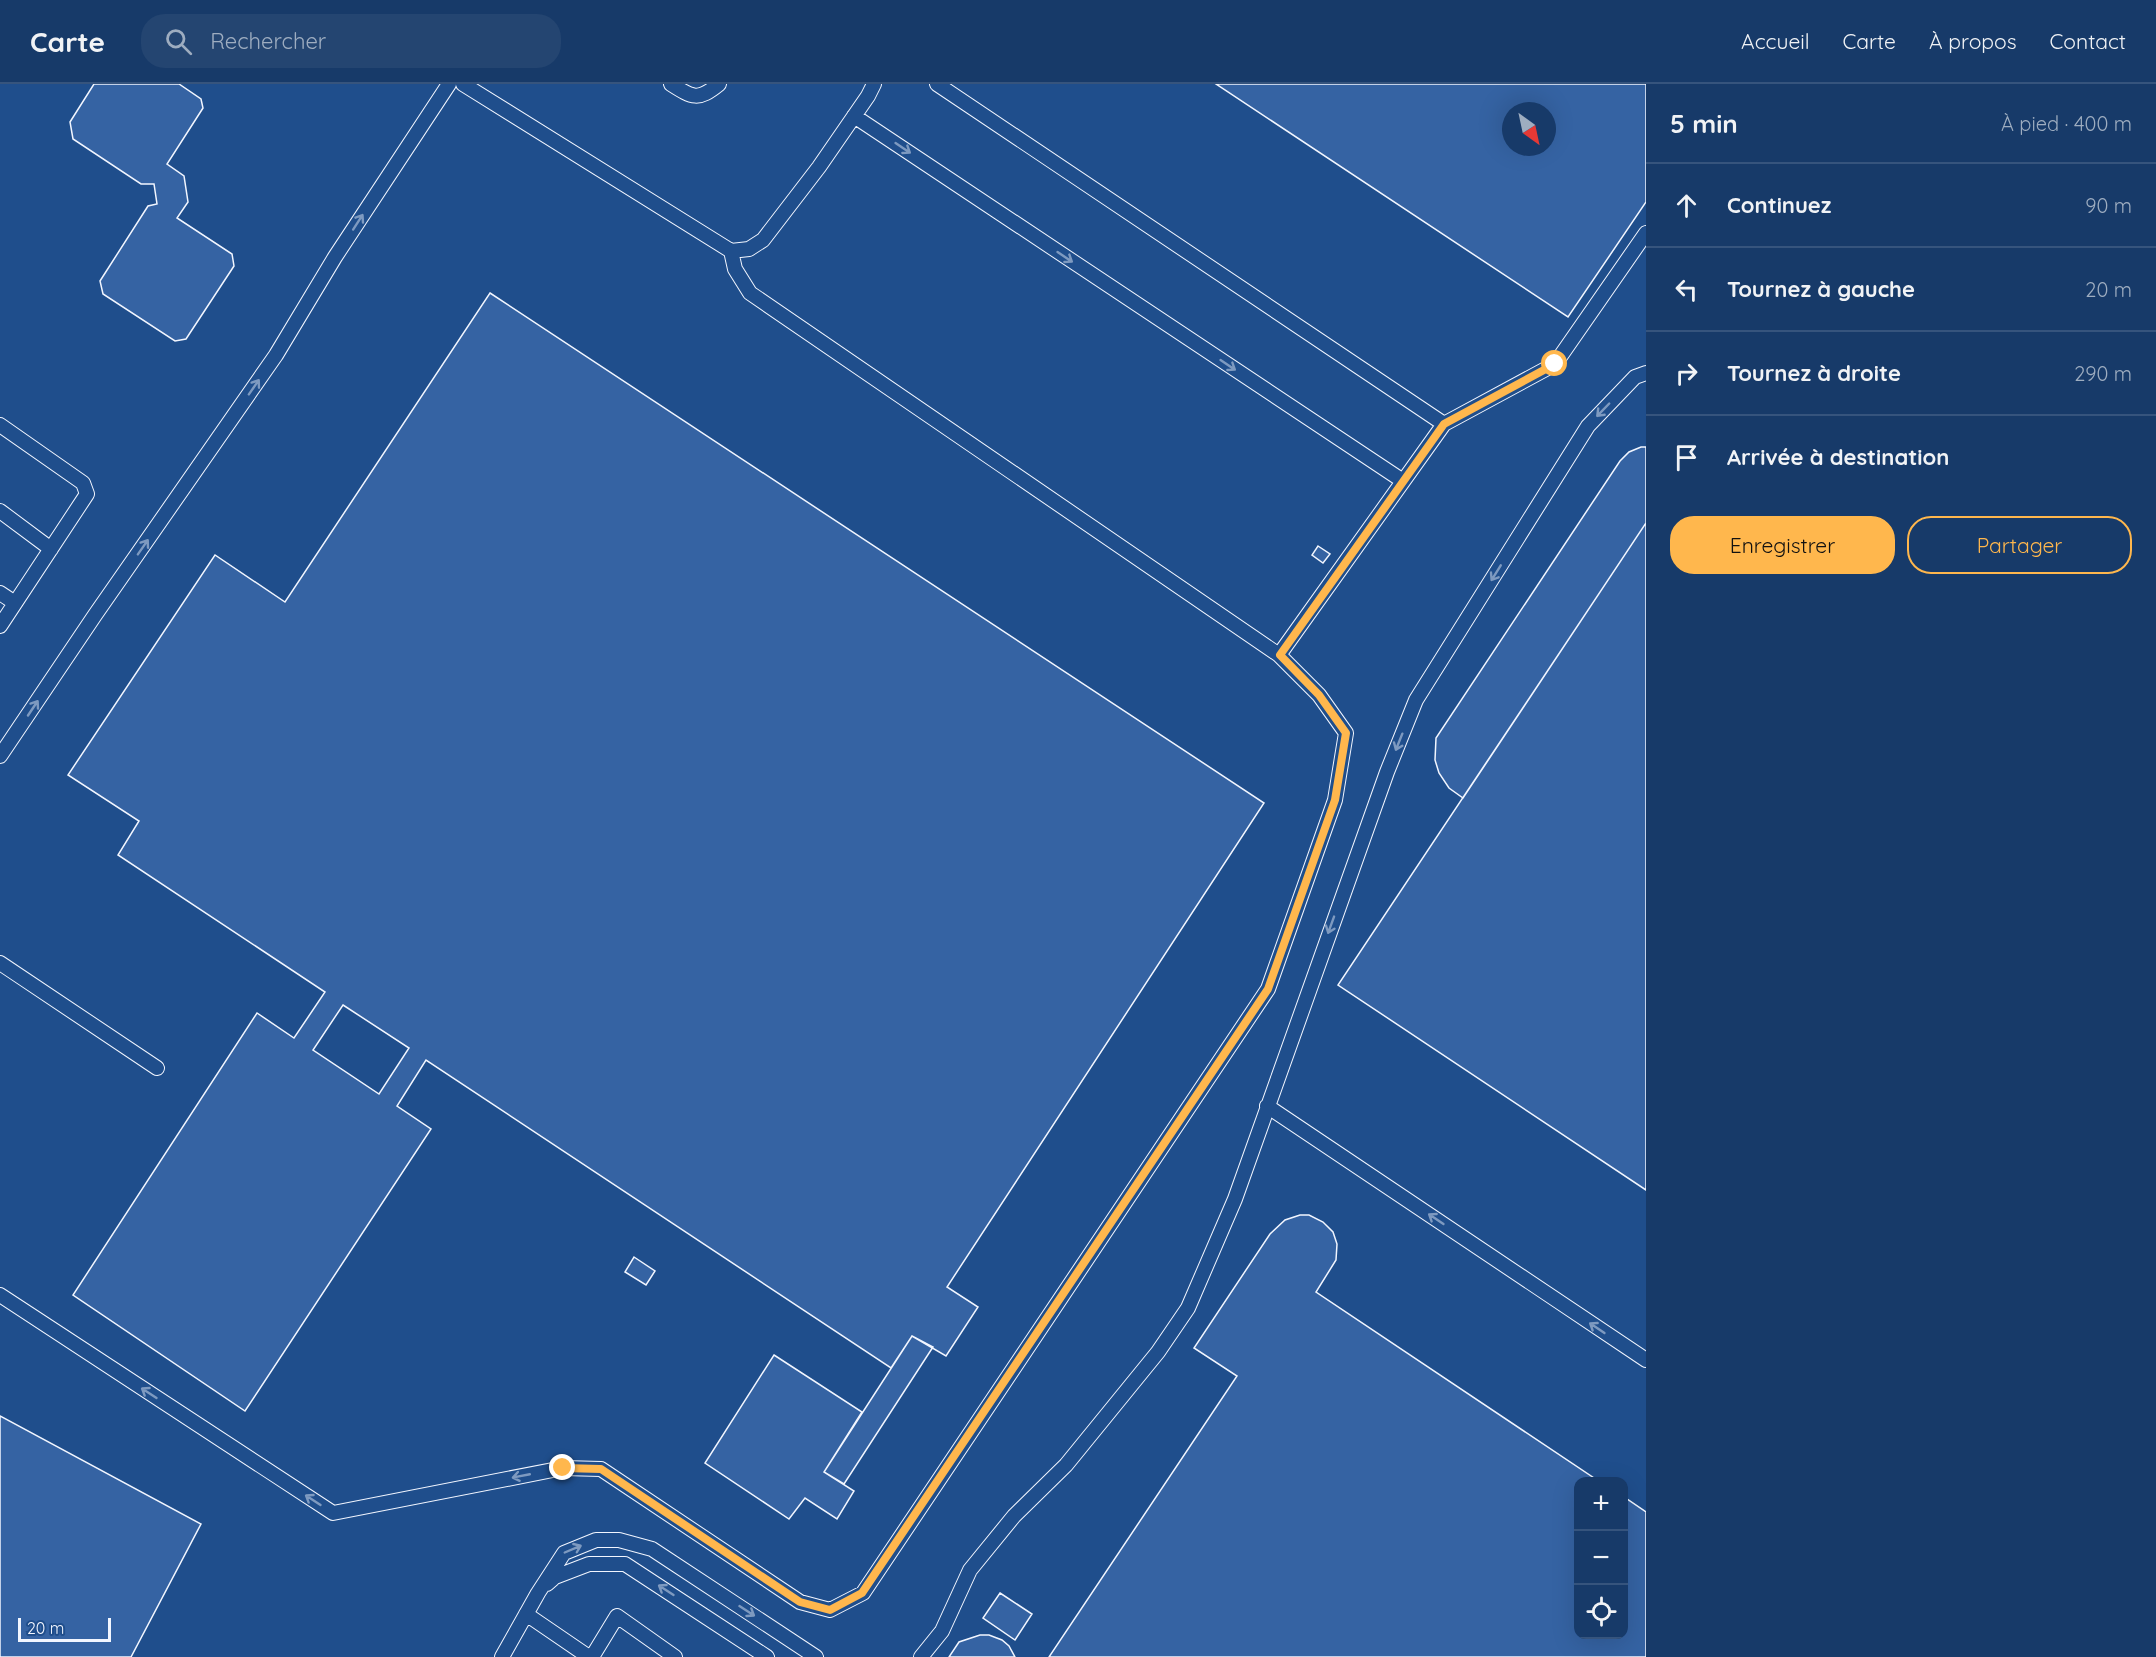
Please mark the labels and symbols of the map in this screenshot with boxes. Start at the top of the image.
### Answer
north arrow [1502,102,1556,156]
one-way arrow [894,143,911,155]
one-way arrow [352,214,364,231]
one-way arrow [1057,250,1074,263]
route start [1541,350,1567,376]
one-way arrow [1219,358,1236,371]
one-way arrow [248,379,260,395]
one-way arrow [1595,403,1610,418]
one-way arrow [137,539,149,555]
one-way arrow [1489,564,1501,581]
one-way arrow [27,700,39,716]
one-way arrow [1393,732,1404,751]
one-way arrow [1325,915,1336,934]
one-way arrow [1428,1213,1444,1225]
one-way arrow [1589,1321,1606,1334]
one-way arrow [142,1387,158,1399]
route end [549,1454,575,1480]
one-way arrow [512,1471,532,1482]
one-way arrow [305,1494,321,1506]
one-way arrow [564,1543,582,1554]
one-way arrow [657,1584,674,1597]
one-way arrow [738,1605,755,1618]
scale bar [18,1615,111,1642]

